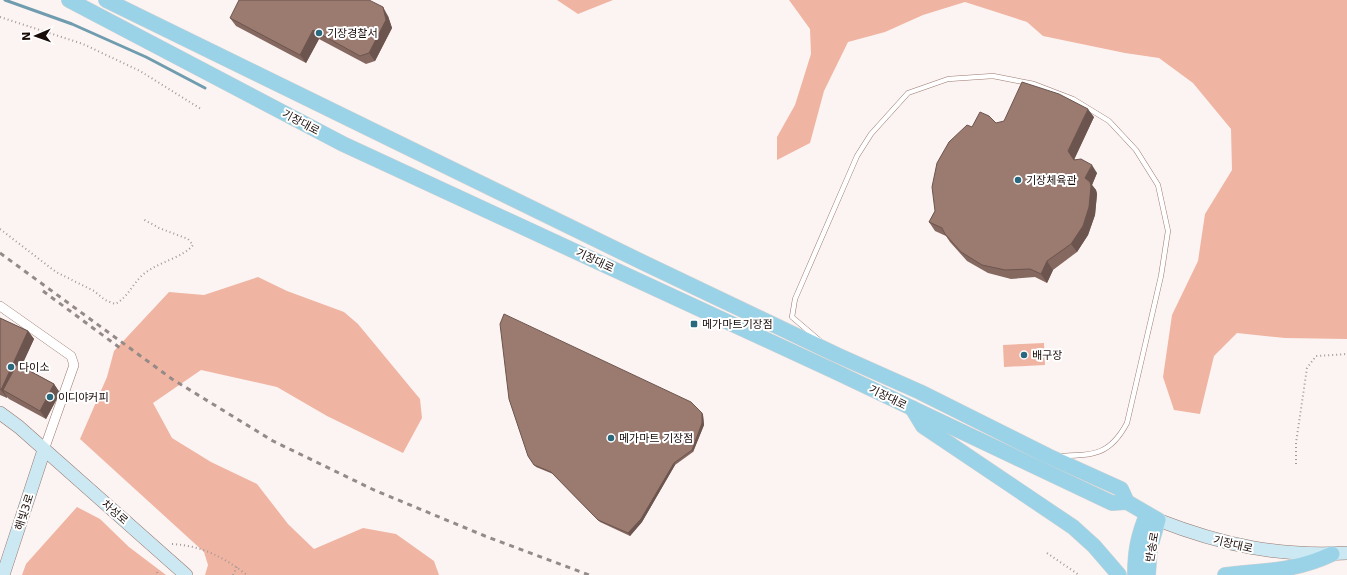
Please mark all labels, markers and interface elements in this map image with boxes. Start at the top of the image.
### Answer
north arrow [16,16,56,56]
place label: 기장경찰서 [327,27,378,40]
marker: 기장경찰서 [314,28,324,38]
text: N [20,31,33,41]
street label: 기장대로 [280,107,322,138]
place label: 기장체육관 [1026,174,1077,187]
marker: 기장체육관 [1013,175,1023,185]
street label: 기장대로 [574,246,616,275]
place label: 메가마트기장점 [702,318,773,331]
marker: 메가마트기장점 [689,319,699,329]
place label: 배구장 [1032,349,1062,362]
marker: 배구장 [1019,350,1029,360]
place label: 다이소 [19,361,49,374]
marker: 다이소 [6,362,16,372]
street label: 기장대로 [867,383,909,412]
place label: 이디야커피 [58,391,109,404]
marker: 이디야커피 [45,392,55,402]
place label: 메가마트 기장점 [619,432,693,445]
marker: 메가마트 기장점 [606,433,616,443]
street label: 해빛3로 [13,492,36,532]
street label: 차성로 [99,498,130,527]
street label: 반송로 [1143,531,1162,563]
street label: 기장대로 [1212,534,1254,555]

